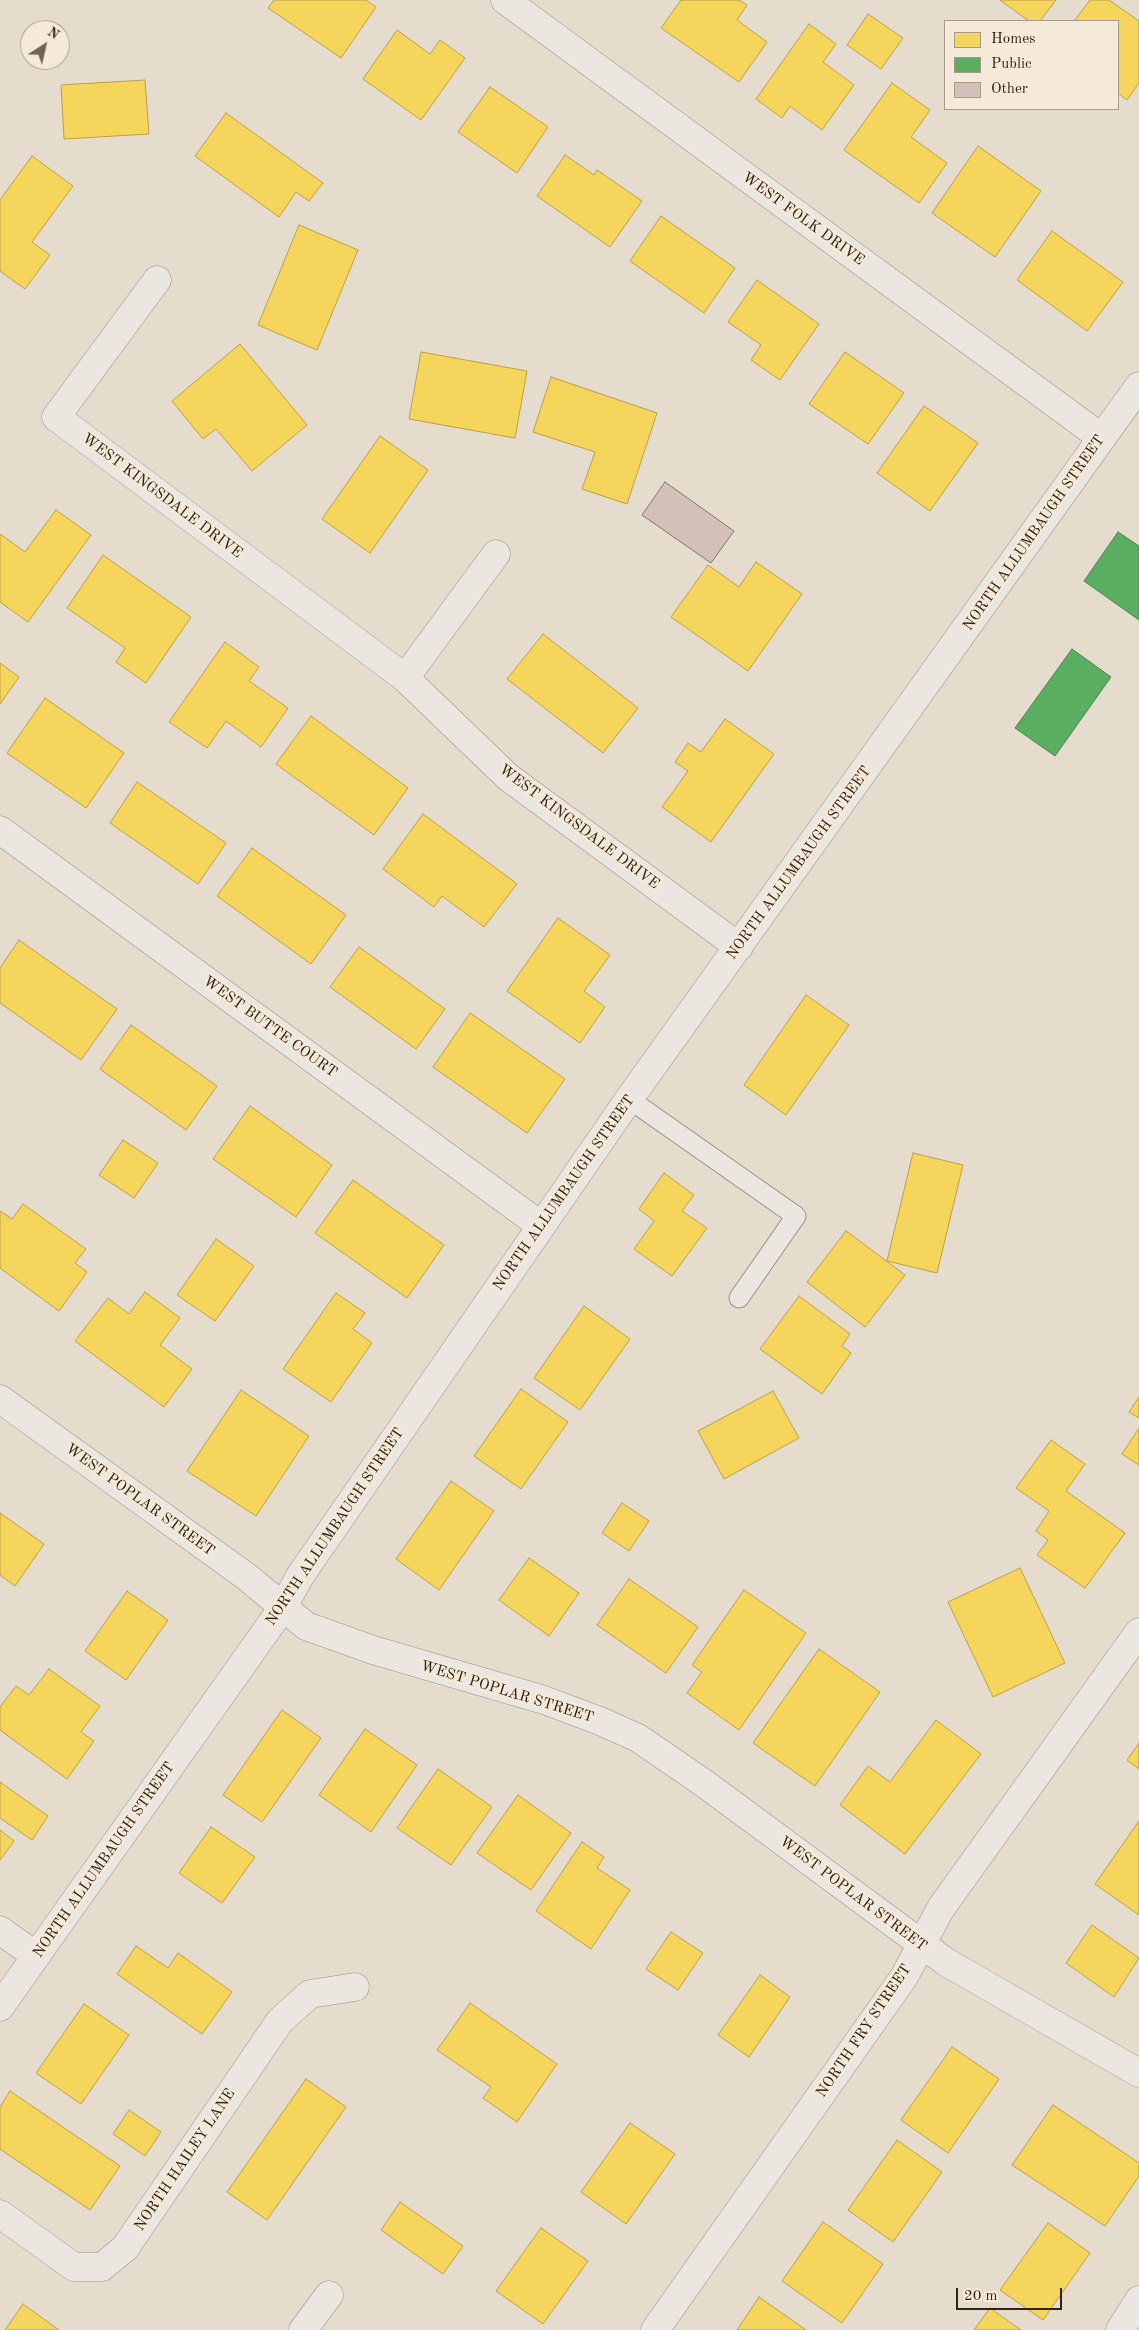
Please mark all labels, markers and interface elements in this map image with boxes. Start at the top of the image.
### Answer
north arrow [20,20,70,70]
legend [944,20,1119,110]
text: N [45,25,61,42]
text: Homes [991,32,1036,47]
text: Public [991,57,1032,72]
text: Other [991,82,1028,97]
street label: WEST FOLK DRIVE [738,168,868,270]
street label: WEST KINGSDALE DRIVE [78,430,246,562]
street label: NORTH ALLUMBAUGH STREET [959,432,1109,634]
street label: WEST KINGSDALE DRIVE [495,761,663,893]
street label: NORTH ALLUMBAUGH STREET [723,763,875,963]
street label: WEST BUTTE COURT [199,972,341,1082]
street label: NORTH ALLUMBAUGH STREET [489,1092,639,1294]
street label: NORTH ALLUMBAUGH STREET [262,1425,408,1629]
street label: WEST POPLAR STREET [62,1440,218,1560]
street label: WEST POPLAR STREET [418,1657,596,1727]
street label: NORTH ALLUMBAUGH STREET [29,1759,179,1961]
street label: WEST POPLAR STREET [776,1833,930,1955]
street label: NORTH FRY STREET [813,1961,915,2101]
street label: NORTH HAILEY LANE [131,2085,239,2235]
scale bar [959,2278,1065,2310]
text: 20 m [964,2289,998,2304]

